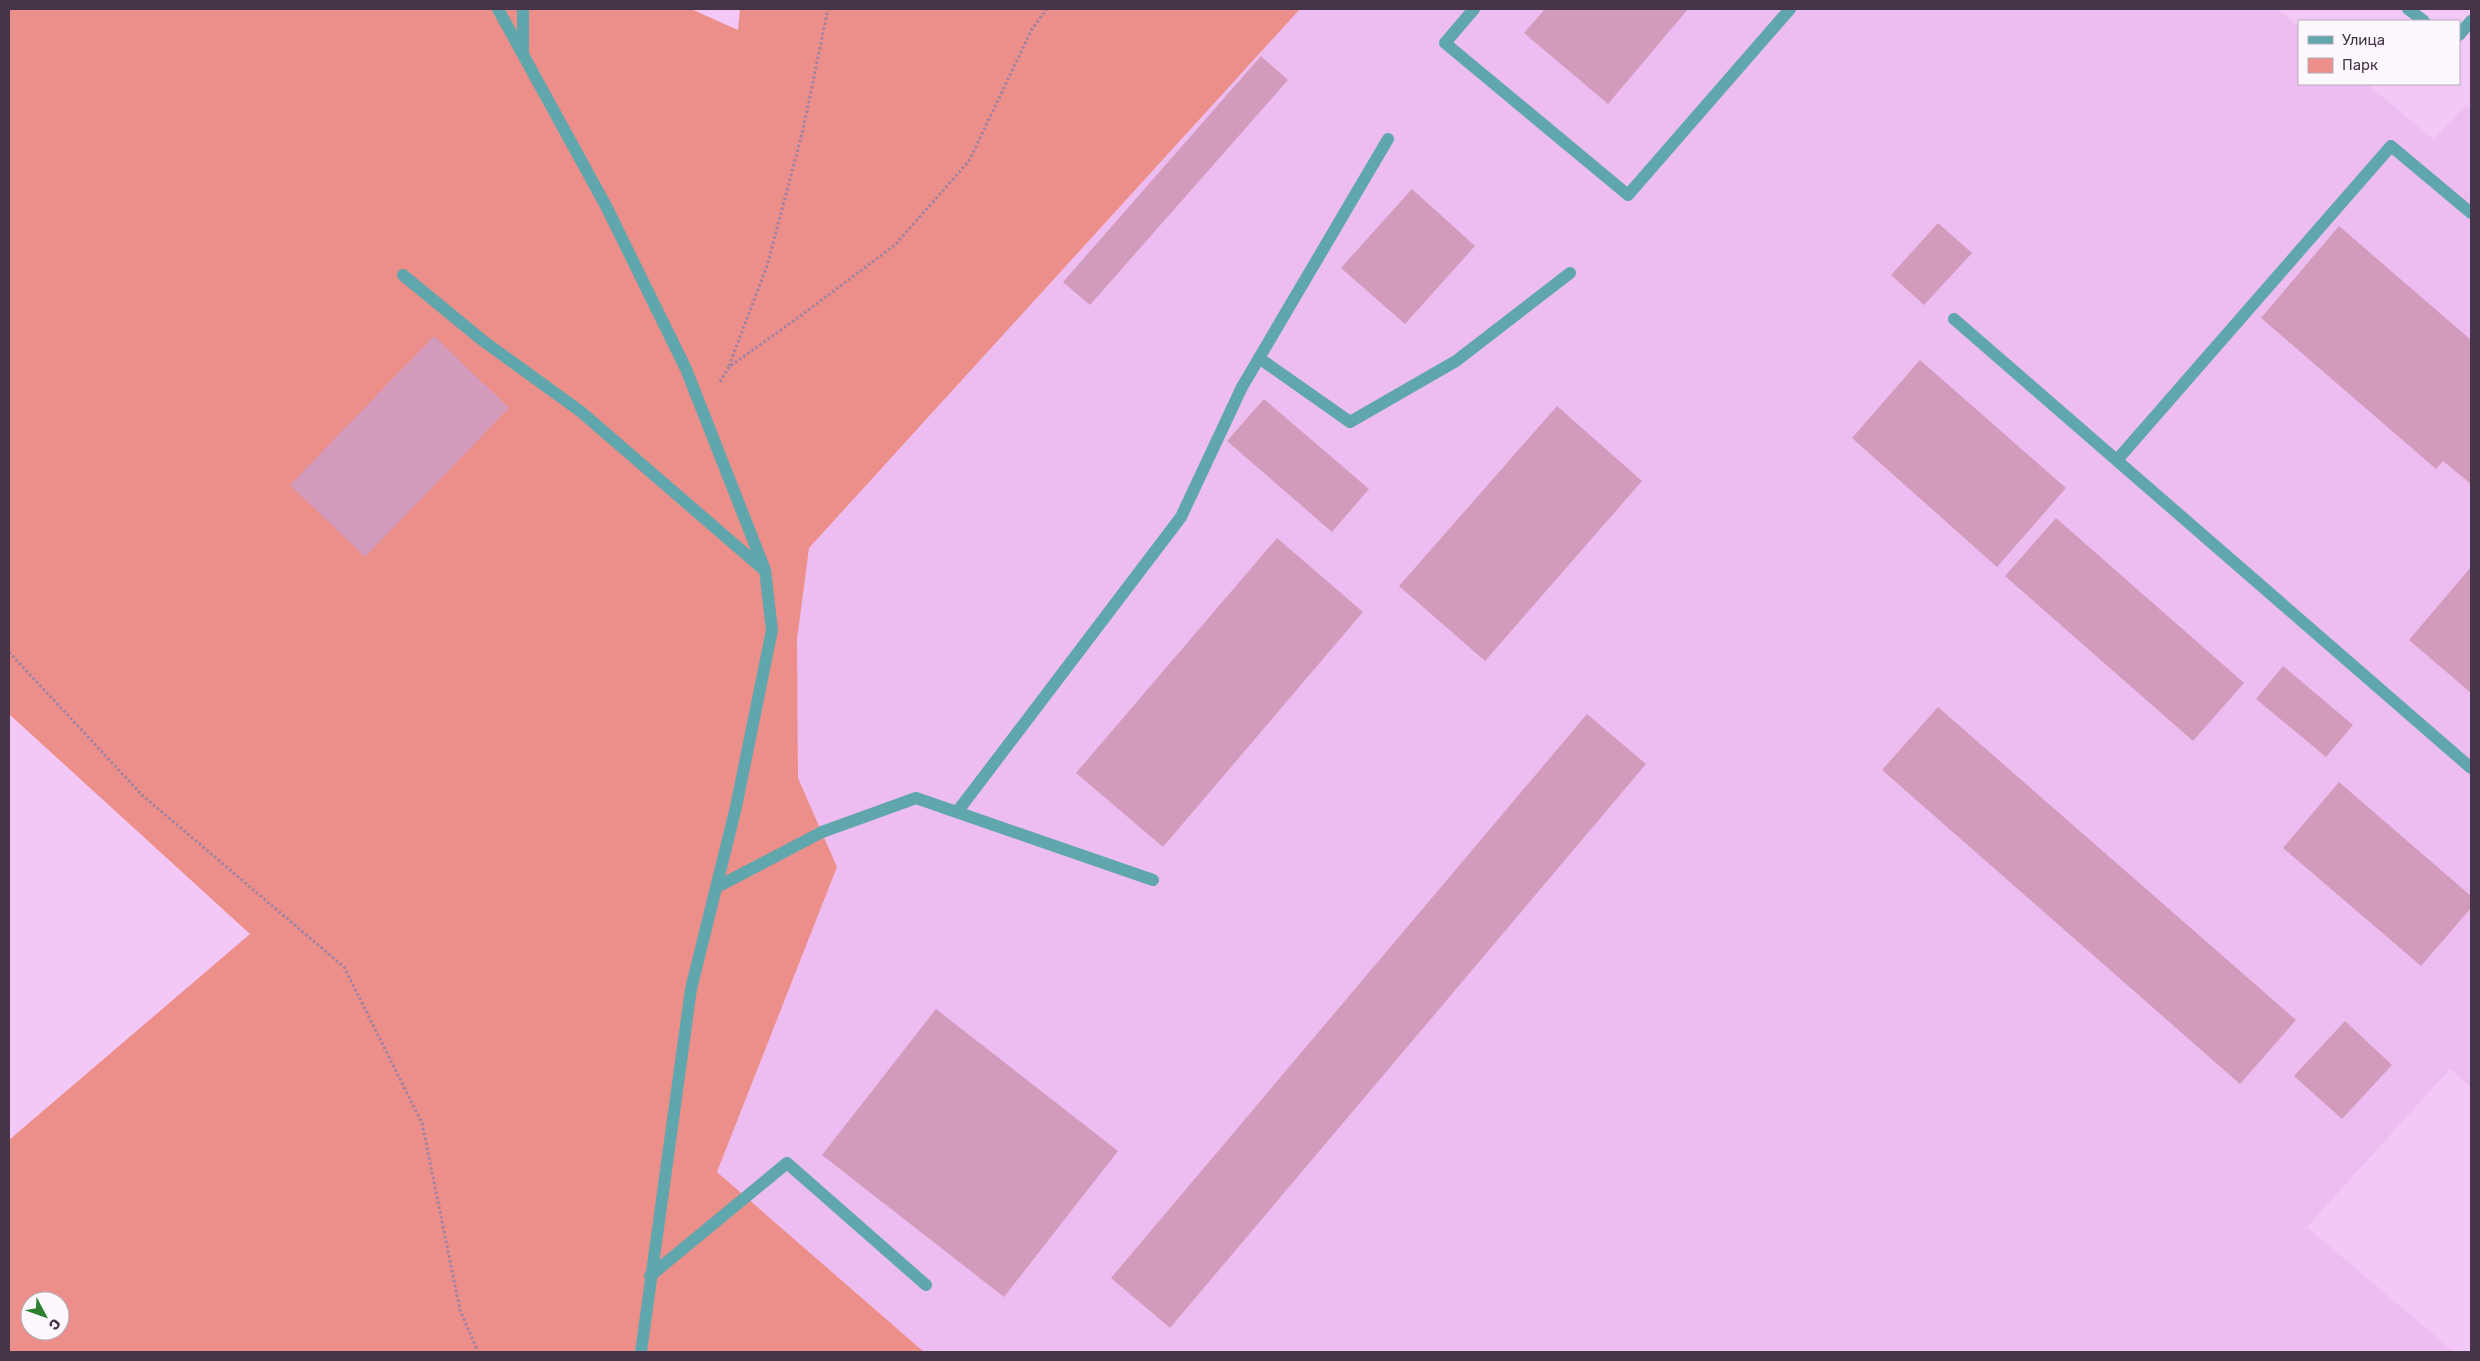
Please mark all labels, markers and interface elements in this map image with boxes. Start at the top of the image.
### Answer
legend [2298,20,2460,85]
text: Улица [2342,31,2385,49]
text: Парк [2342,56,2378,74]
north arrow [20,1291,70,1341]
text: С [45,1315,64,1334]

